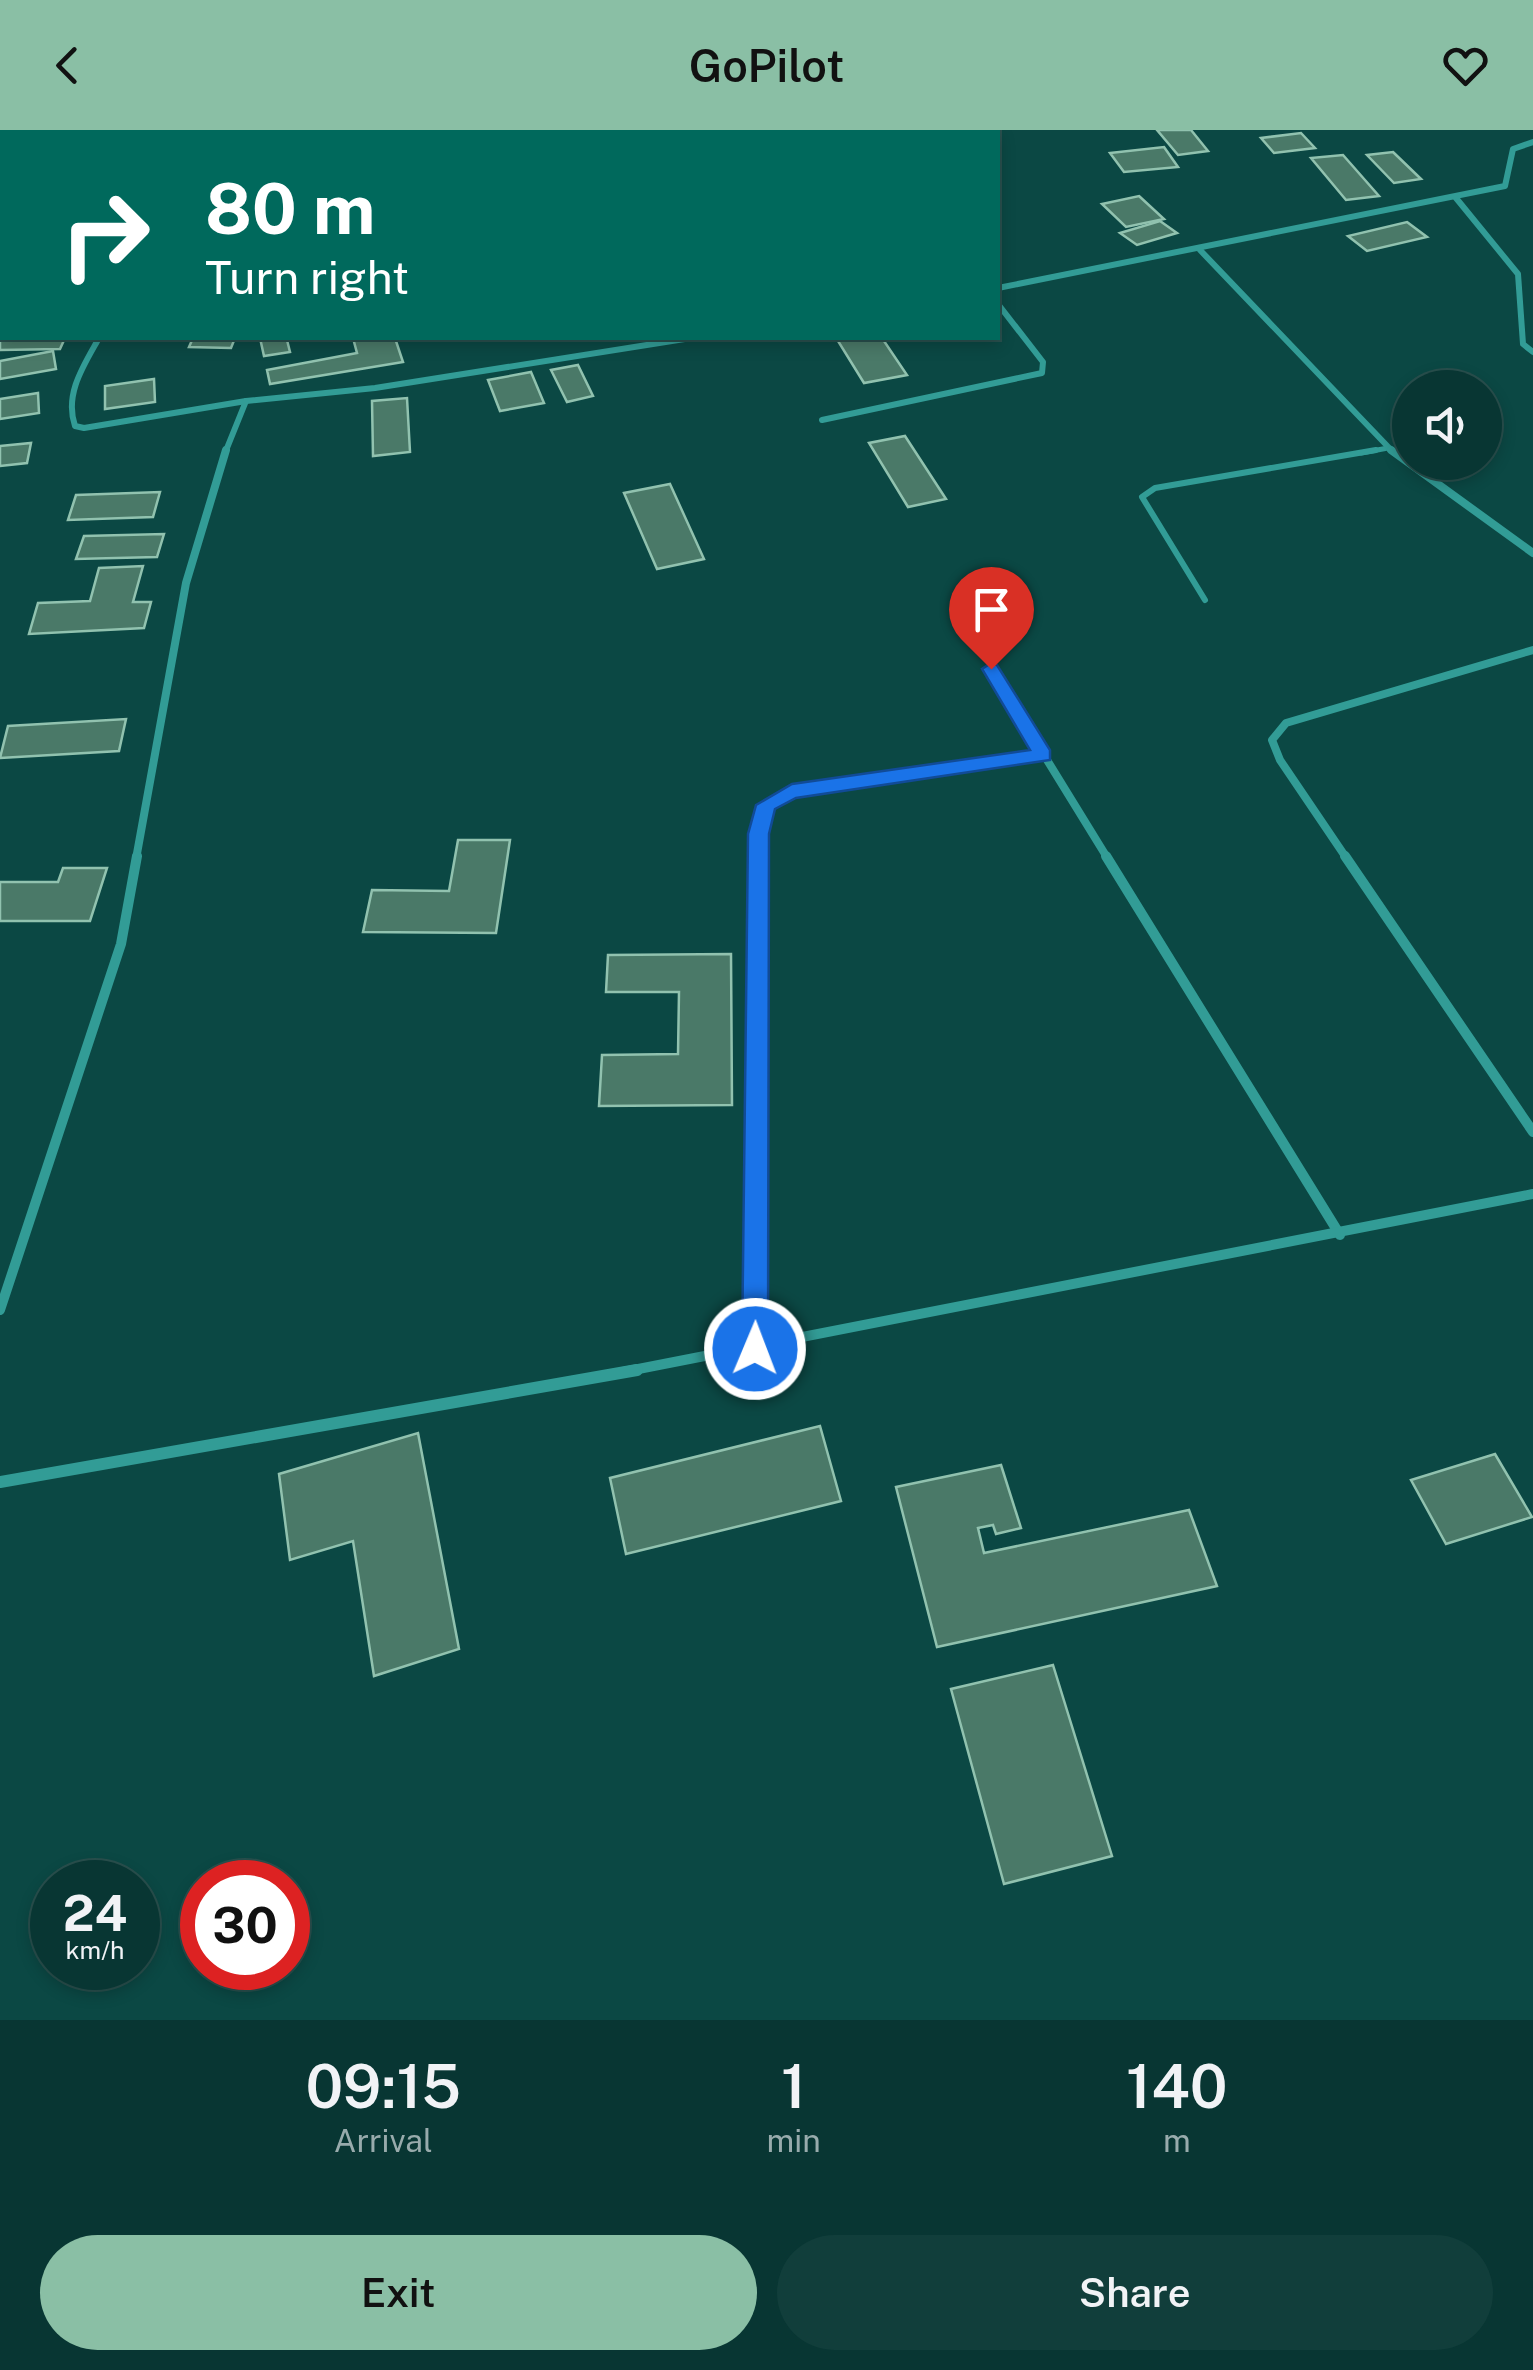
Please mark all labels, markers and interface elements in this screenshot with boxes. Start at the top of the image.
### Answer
icon: back [40,38,95,93]
icon: heart [1438,38,1493,93]
text: GoPilot [689,39,844,92]
text: 80 m [205,167,375,250]
icon: right [40,170,170,300]
text: Turn right [205,251,409,304]
map controls [1392,370,1502,480]
button: sound [1392,370,1502,480]
pin [949,567,1034,670]
icon: arrive [964,582,1019,637]
position arrow [703,1297,807,1401]
speed limit sign: 30 [180,1860,310,1990]
text: 24 [63,1883,127,1942]
text: km/h [66,1935,124,1965]
text: 09:15 [305,2051,461,2122]
text: 1 [781,2051,806,2122]
text: 140 [1126,2051,1228,2122]
text: Arrival [334,2122,433,2159]
text: min [766,2122,821,2159]
text: m [1163,2122,1191,2159]
button: Exit [40,2235,757,2350]
button: Share [777,2235,1493,2350]

